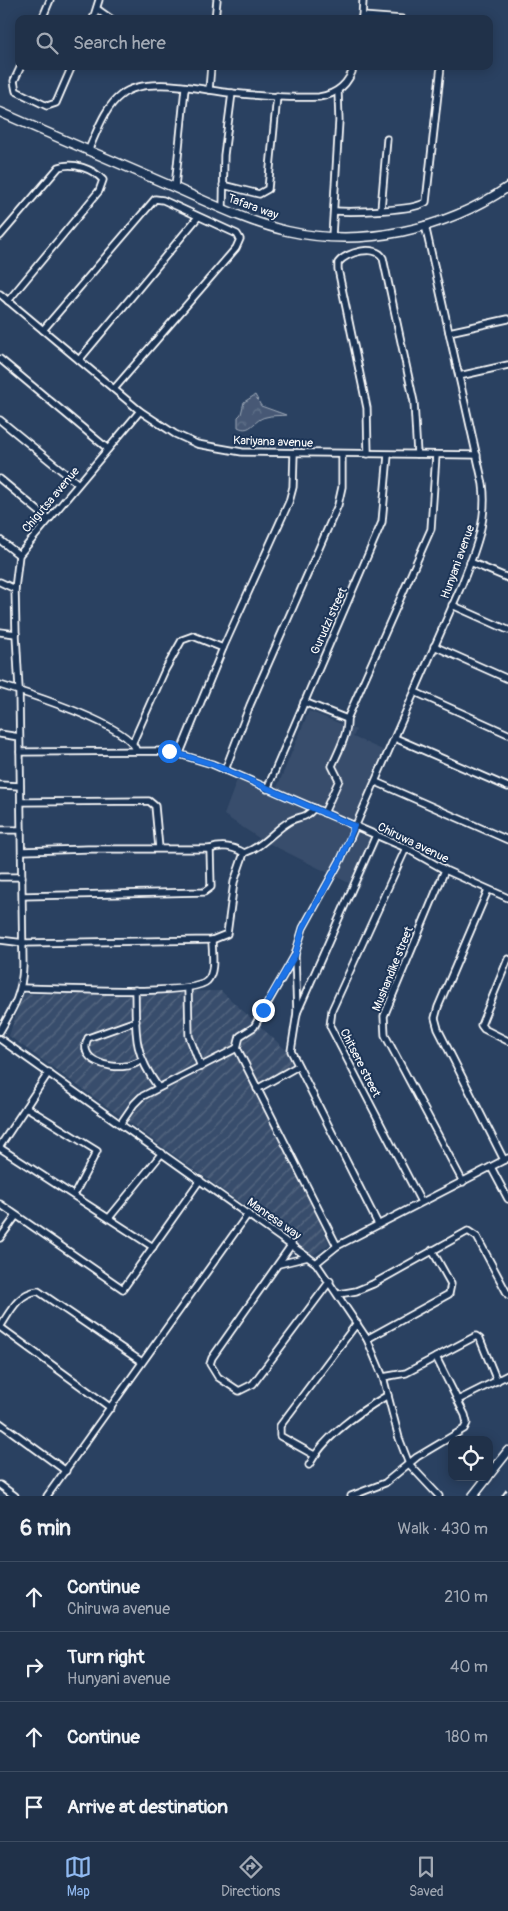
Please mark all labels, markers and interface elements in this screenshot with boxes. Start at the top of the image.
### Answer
search box [15,15,493,70]
icon: search [33,29,61,57]
text: Search here [73,31,166,55]
street label: Tafara way [226,191,280,223]
street label: Kariyana avenue [233,433,313,451]
street label: Chigutsa avenue [19,464,83,536]
street label: Hunyani avenue [438,523,478,601]
street label: Gurudzi street [307,585,351,657]
route start [158,740,181,763]
street label: Chiruwa avenue [375,819,451,867]
street label: Mushandike street [369,924,417,1014]
route end [252,999,275,1022]
street label: Chitsere street [336,1026,384,1100]
street label: Manresa way [244,1195,304,1243]
map controls [448,1436,493,1481]
button: locate [448,1436,493,1481]
text: 6 min [20,1515,71,1542]
text: Walk · 430 m [397,1519,488,1539]
text: Continue [67,1575,140,1599]
icon: ahead [20,1583,48,1611]
text: 210 m [444,1587,488,1607]
text: Chiruwa avenue [67,1599,170,1619]
text: Turn right [67,1645,145,1669]
icon: right [20,1653,48,1681]
text: 40 m [450,1657,488,1677]
text: Hunyani avenue [67,1669,170,1689]
icon: ahead [20,1723,48,1751]
text: Continue [67,1725,140,1749]
text: 180 m [445,1727,488,1747]
icon: arrive [20,1793,48,1821]
text: Arrive at destination [67,1795,228,1819]
tab: Map [64,1853,92,1900]
tab: Directions [221,1853,280,1900]
tab: Saved [409,1853,444,1900]

